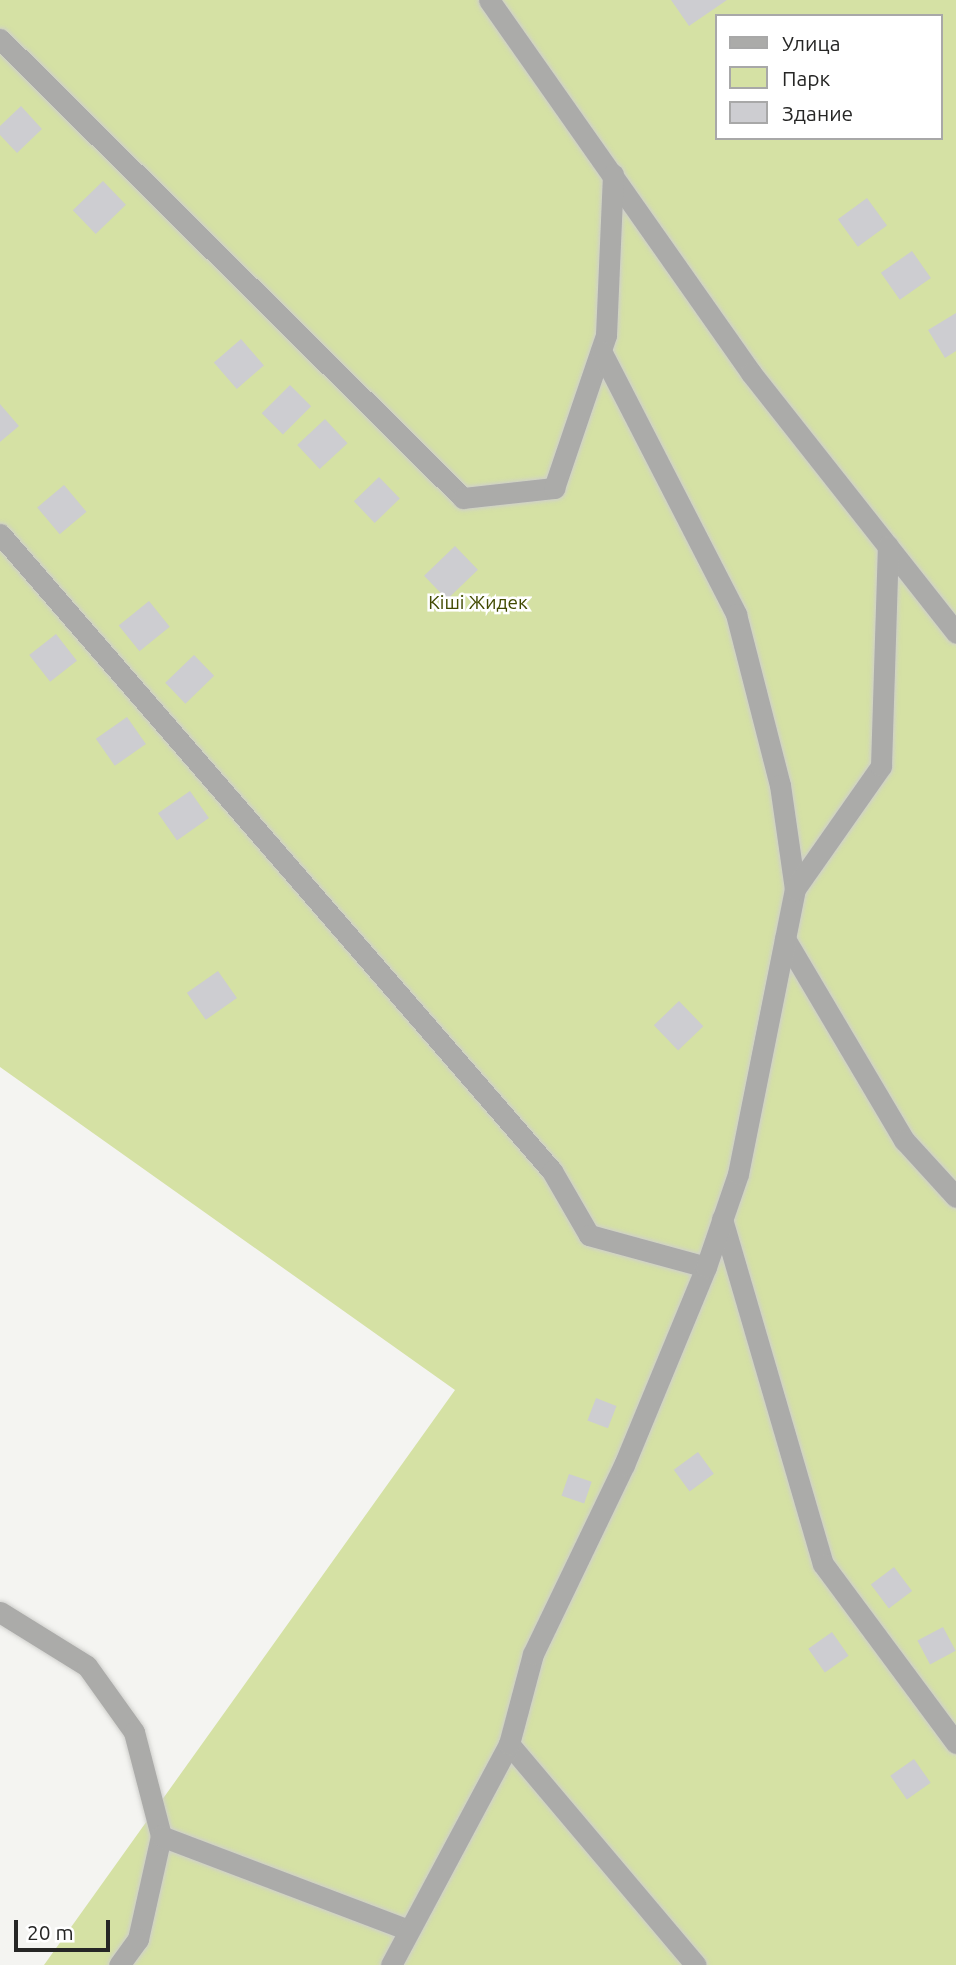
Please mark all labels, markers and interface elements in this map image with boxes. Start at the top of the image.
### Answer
legend [715,14,942,140]
text: Улица [782,31,840,55]
text: Парк [782,66,830,90]
text: Здание [782,101,853,125]
park label: Кіші Жидек [428,592,528,614]
scale bar [18,1906,114,1950]
text: 20 m [27,1920,74,1944]

